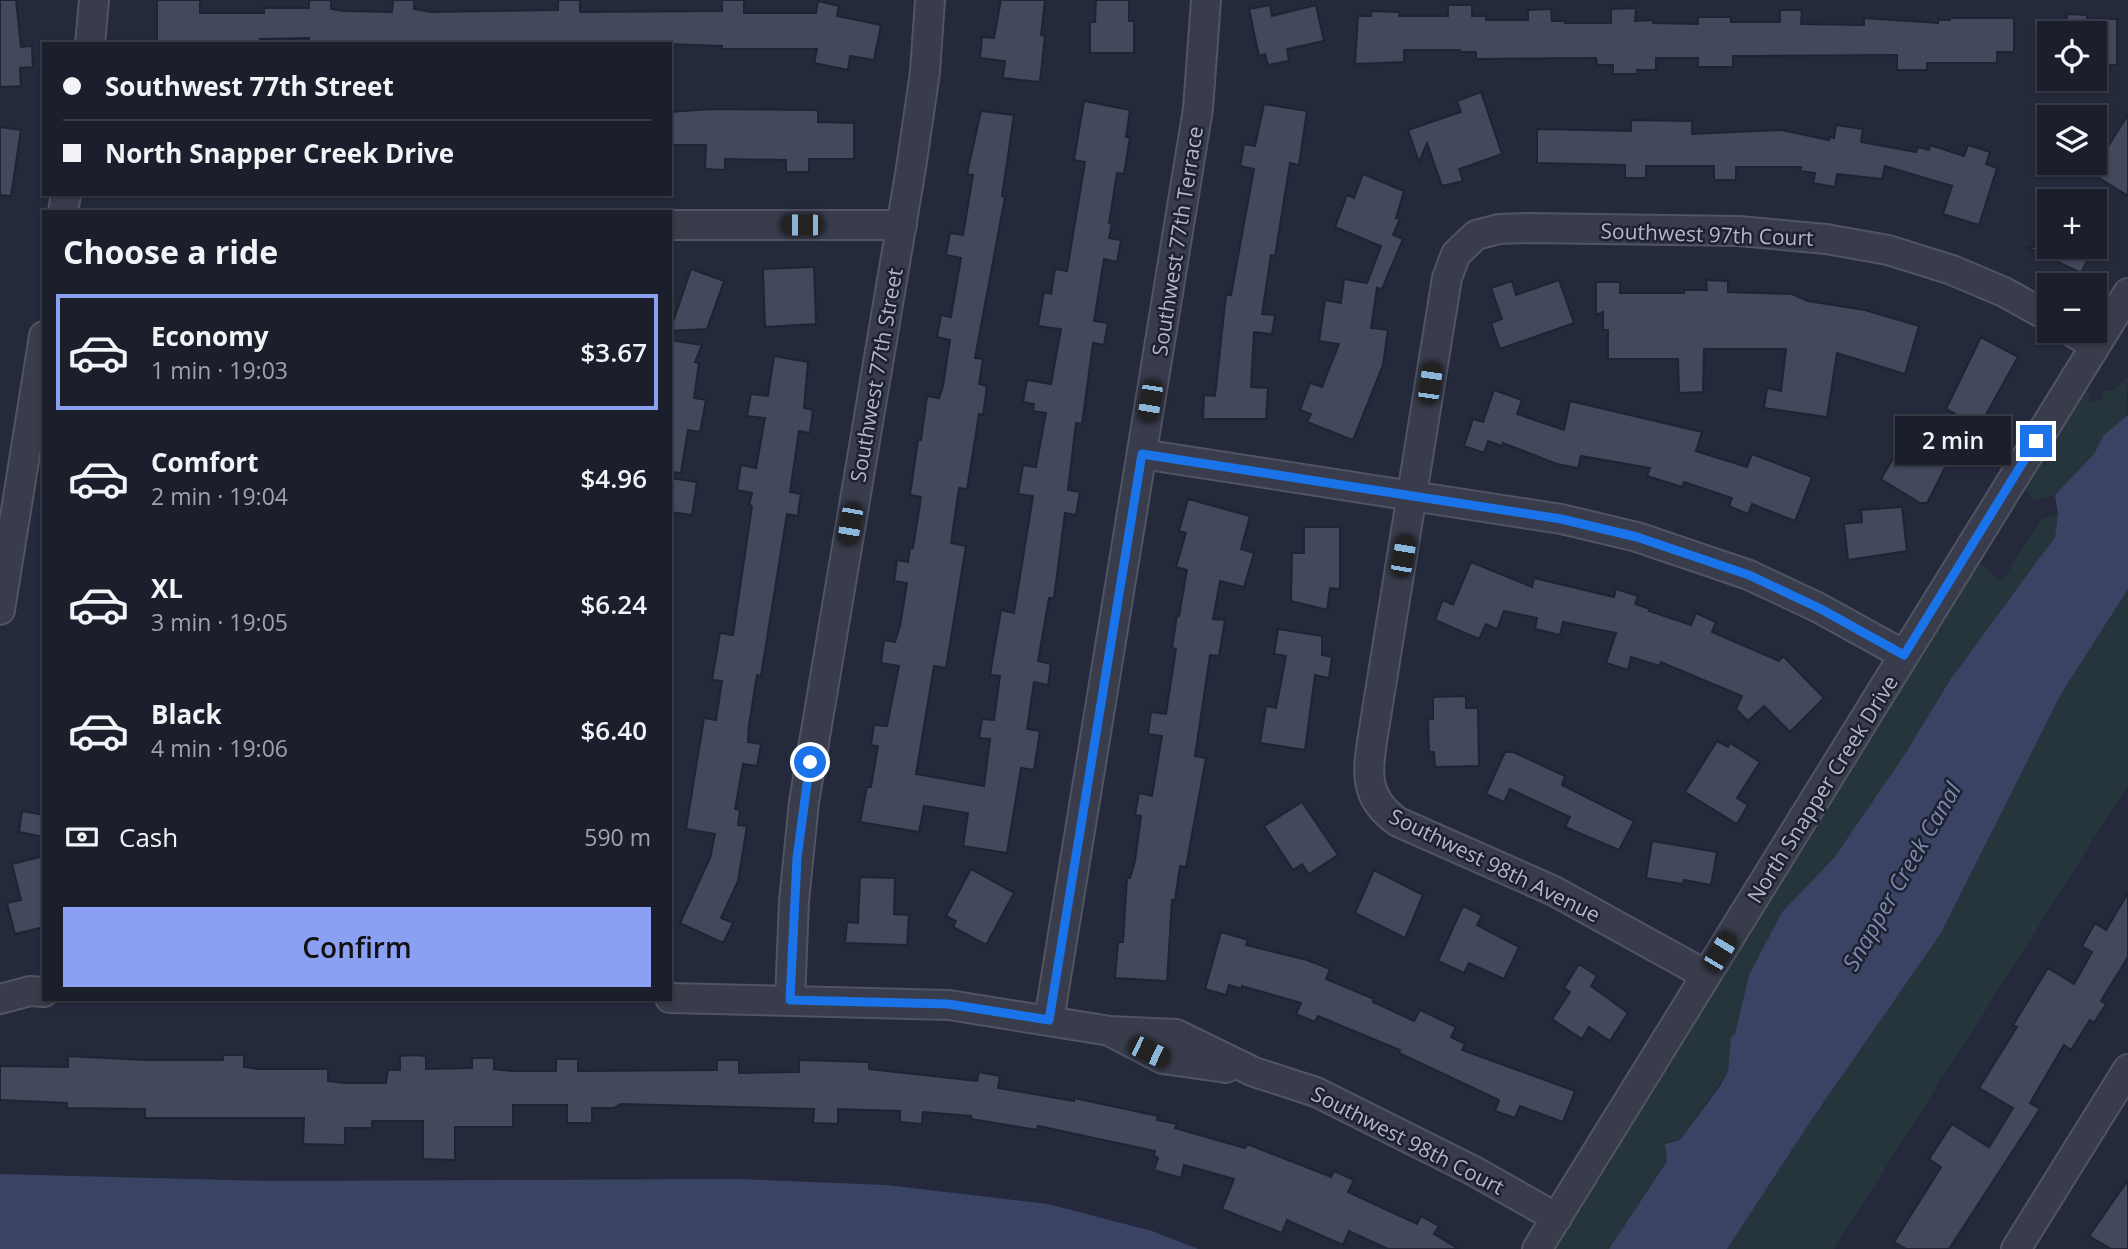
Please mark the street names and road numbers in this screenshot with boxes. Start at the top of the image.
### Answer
street label: Southwest 77th Terrace [1145,124,1209,358]
street label: Southwest 97th Court [1600,216,1814,252]
street label: Southwest 77th Street [843,266,909,484]
street label: North Snapper Creek Drive [1740,670,1904,908]
street label: Southwest 98th Avenue [1385,802,1605,928]
street label: Southwest 98th Court [1307,1079,1509,1201]

